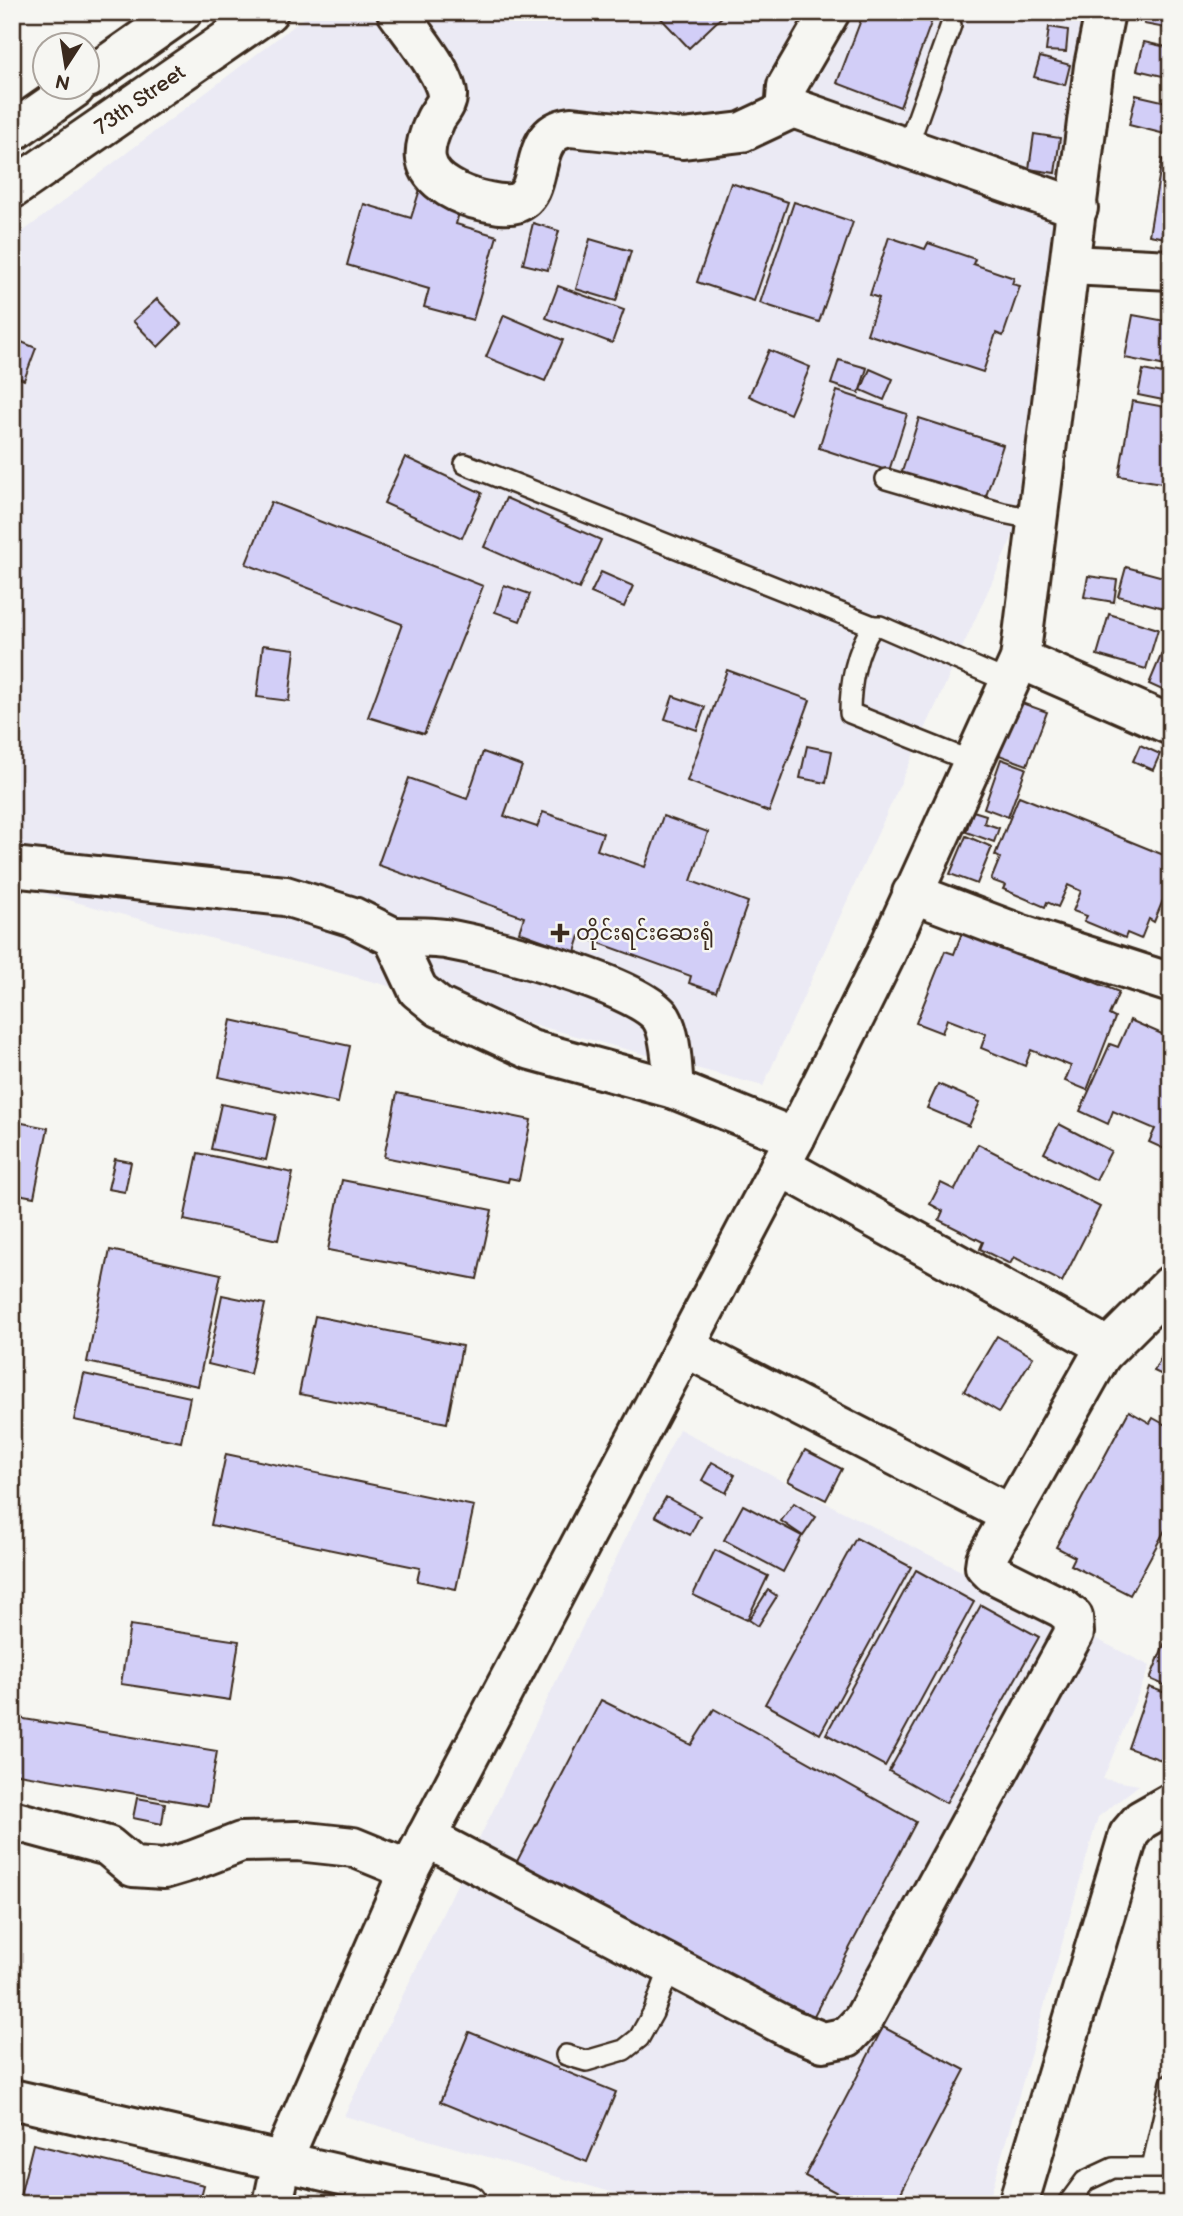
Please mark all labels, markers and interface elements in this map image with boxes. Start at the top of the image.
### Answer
north arrow [32,32,102,102]
street label: 73th Street [90,60,190,140]
text: N [53,68,72,94]
place label: တိုင်းရင်းဆေးရုံ [576,917,714,950]
marker: တိုင်းရင်းဆေးရုံ [550,923,570,943]

